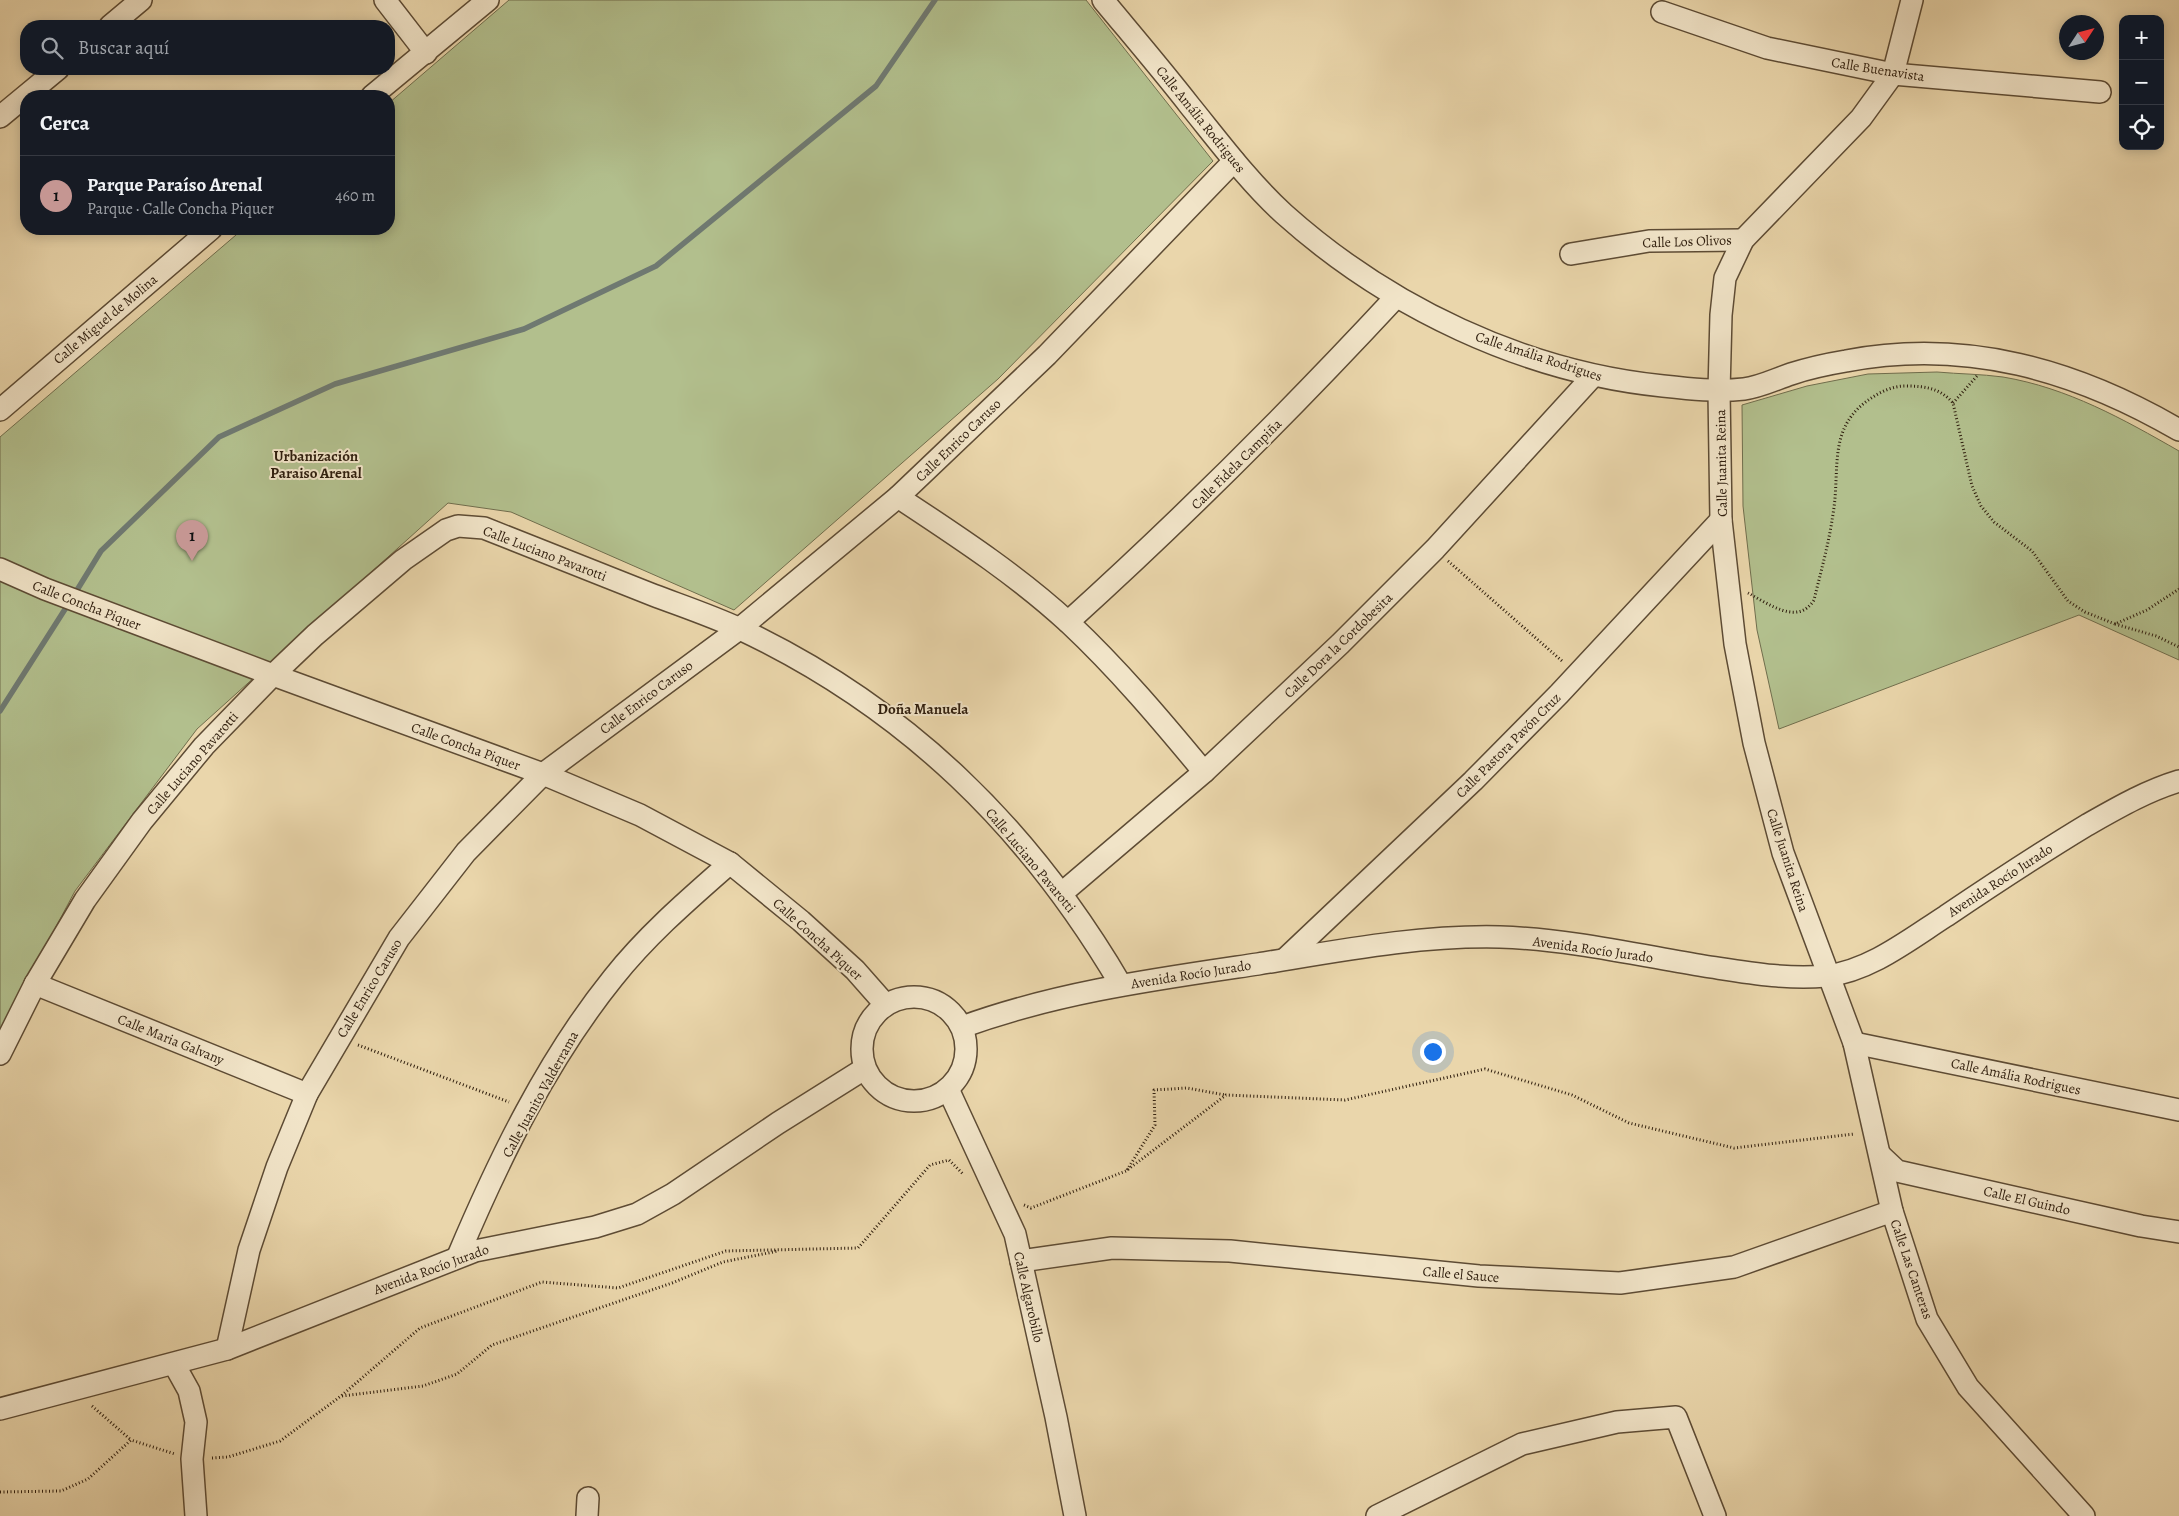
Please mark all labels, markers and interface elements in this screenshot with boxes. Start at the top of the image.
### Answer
north arrow [2059,15,2104,60]
map controls [2119,15,2164,150]
button: + [2119,15,2164,60]
search box [20,20,395,75]
icon: search [38,34,66,62]
text: Buscar aquí [78,35,169,61]
street label: Calle Buenavista [1830,53,1926,86]
button: − [2119,60,2164,105]
street label: Calle Amália Rodrigues [1152,62,1250,177]
button: locate [2119,105,2164,150]
text: Cerca [40,109,90,137]
text: Parque Paraíso Arenal [87,172,262,198]
text: 1 [53,185,59,207]
text: 460 m [335,185,375,207]
text: Parque · Calle Concha Piquer [87,198,274,220]
street label: Calle Los Olivos [1642,230,1732,253]
street label: Calle Miguel de Molina [49,270,162,369]
street label: Calle Amália Rodrigues [1473,327,1605,386]
street label: Calle Enrico Caruso [911,395,1005,486]
street label: Calle Juanita Reina [1711,409,1732,517]
street label: Calle Fidela Campiña [1187,414,1286,514]
district label: Urbanización Paraiso Arenal [270,446,362,483]
pin: 1 [176,520,208,561]
street label: Calle Luciano Pavarotti [480,521,610,586]
street label: Calle Concha Piquer [30,576,144,635]
street label: Calle Dora la Cordobesita [1280,588,1397,702]
street label: Calle Enrico Caruso [596,656,697,739]
street label: Calle Pastora Pavón Cruz [1451,688,1565,802]
district label: Doña Manuela [878,699,969,719]
street label: Calle Luciano Pavarotti [142,708,243,819]
street label: Calle Concha Piquer [409,718,524,775]
street label: Calle Luciano Pavarotti [981,804,1080,917]
street label: Calle Juanita Reina [1762,806,1813,915]
street label: Avenida Rocío Jurado [1943,839,2056,922]
street label: Calle Concha Piquer [769,894,867,985]
street label: Avenida Rocío Jurado [1531,932,1654,967]
street label: Calle Enrico Caruso [332,935,407,1041]
street label: Avenida Rocío Jurado [1129,956,1252,994]
street label: Calle Maria Galvany [115,1009,228,1070]
street label: Calle Juanito Valderrama [498,1027,583,1161]
your location [1420,1039,1446,1065]
street label: Calle Amália Rodrigues [1949,1053,2083,1100]
street label: Calle El Guindo [1982,1181,2072,1220]
street label: Calle Las Canteras [1886,1217,1938,1322]
street label: Avenida Rocío Jurado [370,1240,491,1299]
street label: Calle Algarobillo [1009,1250,1048,1345]
street label: Calle el Sauce [1422,1262,1500,1287]

